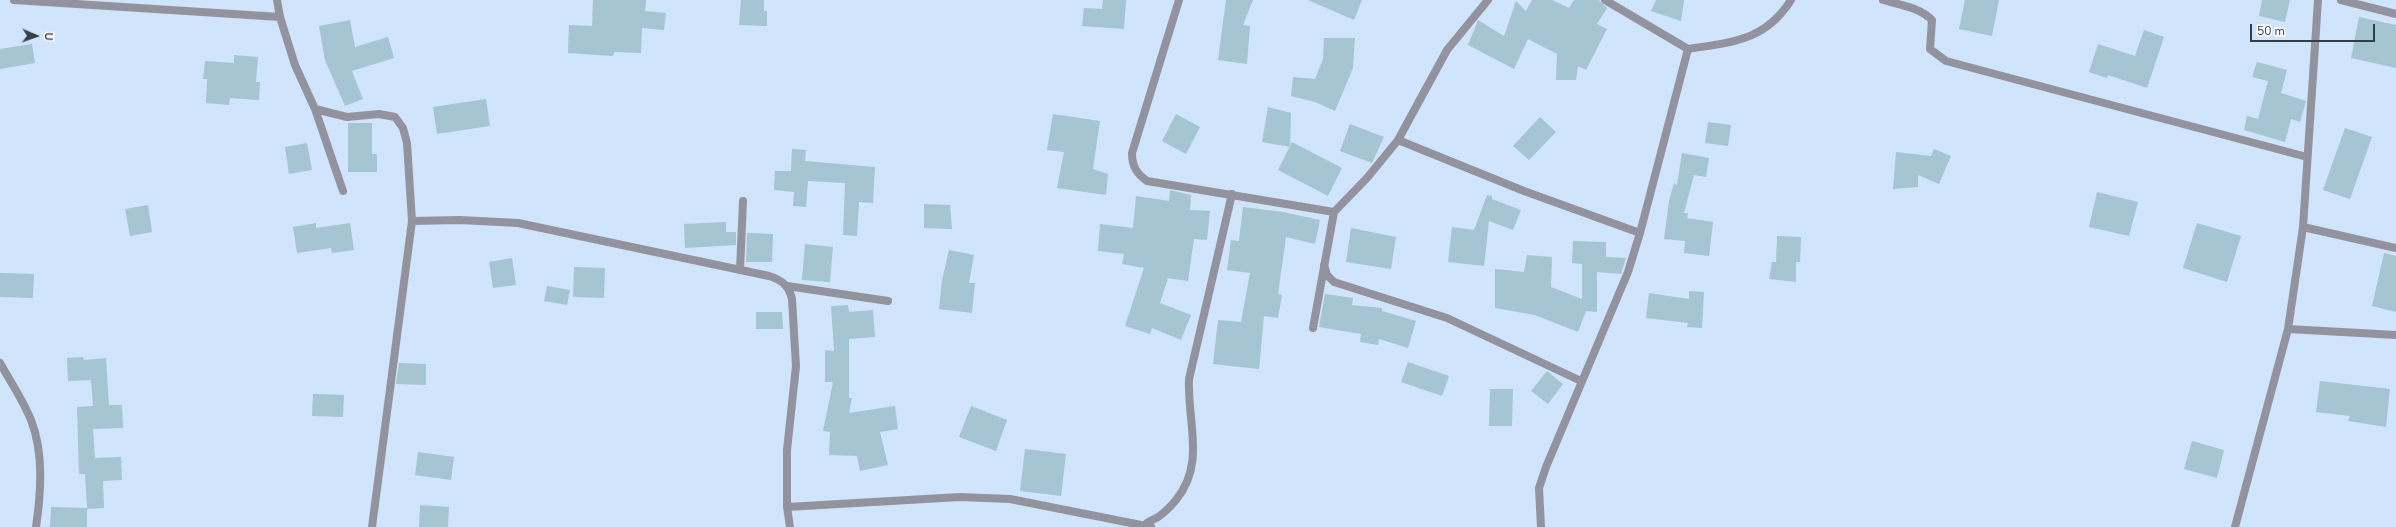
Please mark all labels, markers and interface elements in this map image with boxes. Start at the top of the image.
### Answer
north arrow [16,16,56,56]
scale bar [2252,16,2377,42]
text: 50 m [2257,23,2285,39]
text: U [41,32,56,41]

